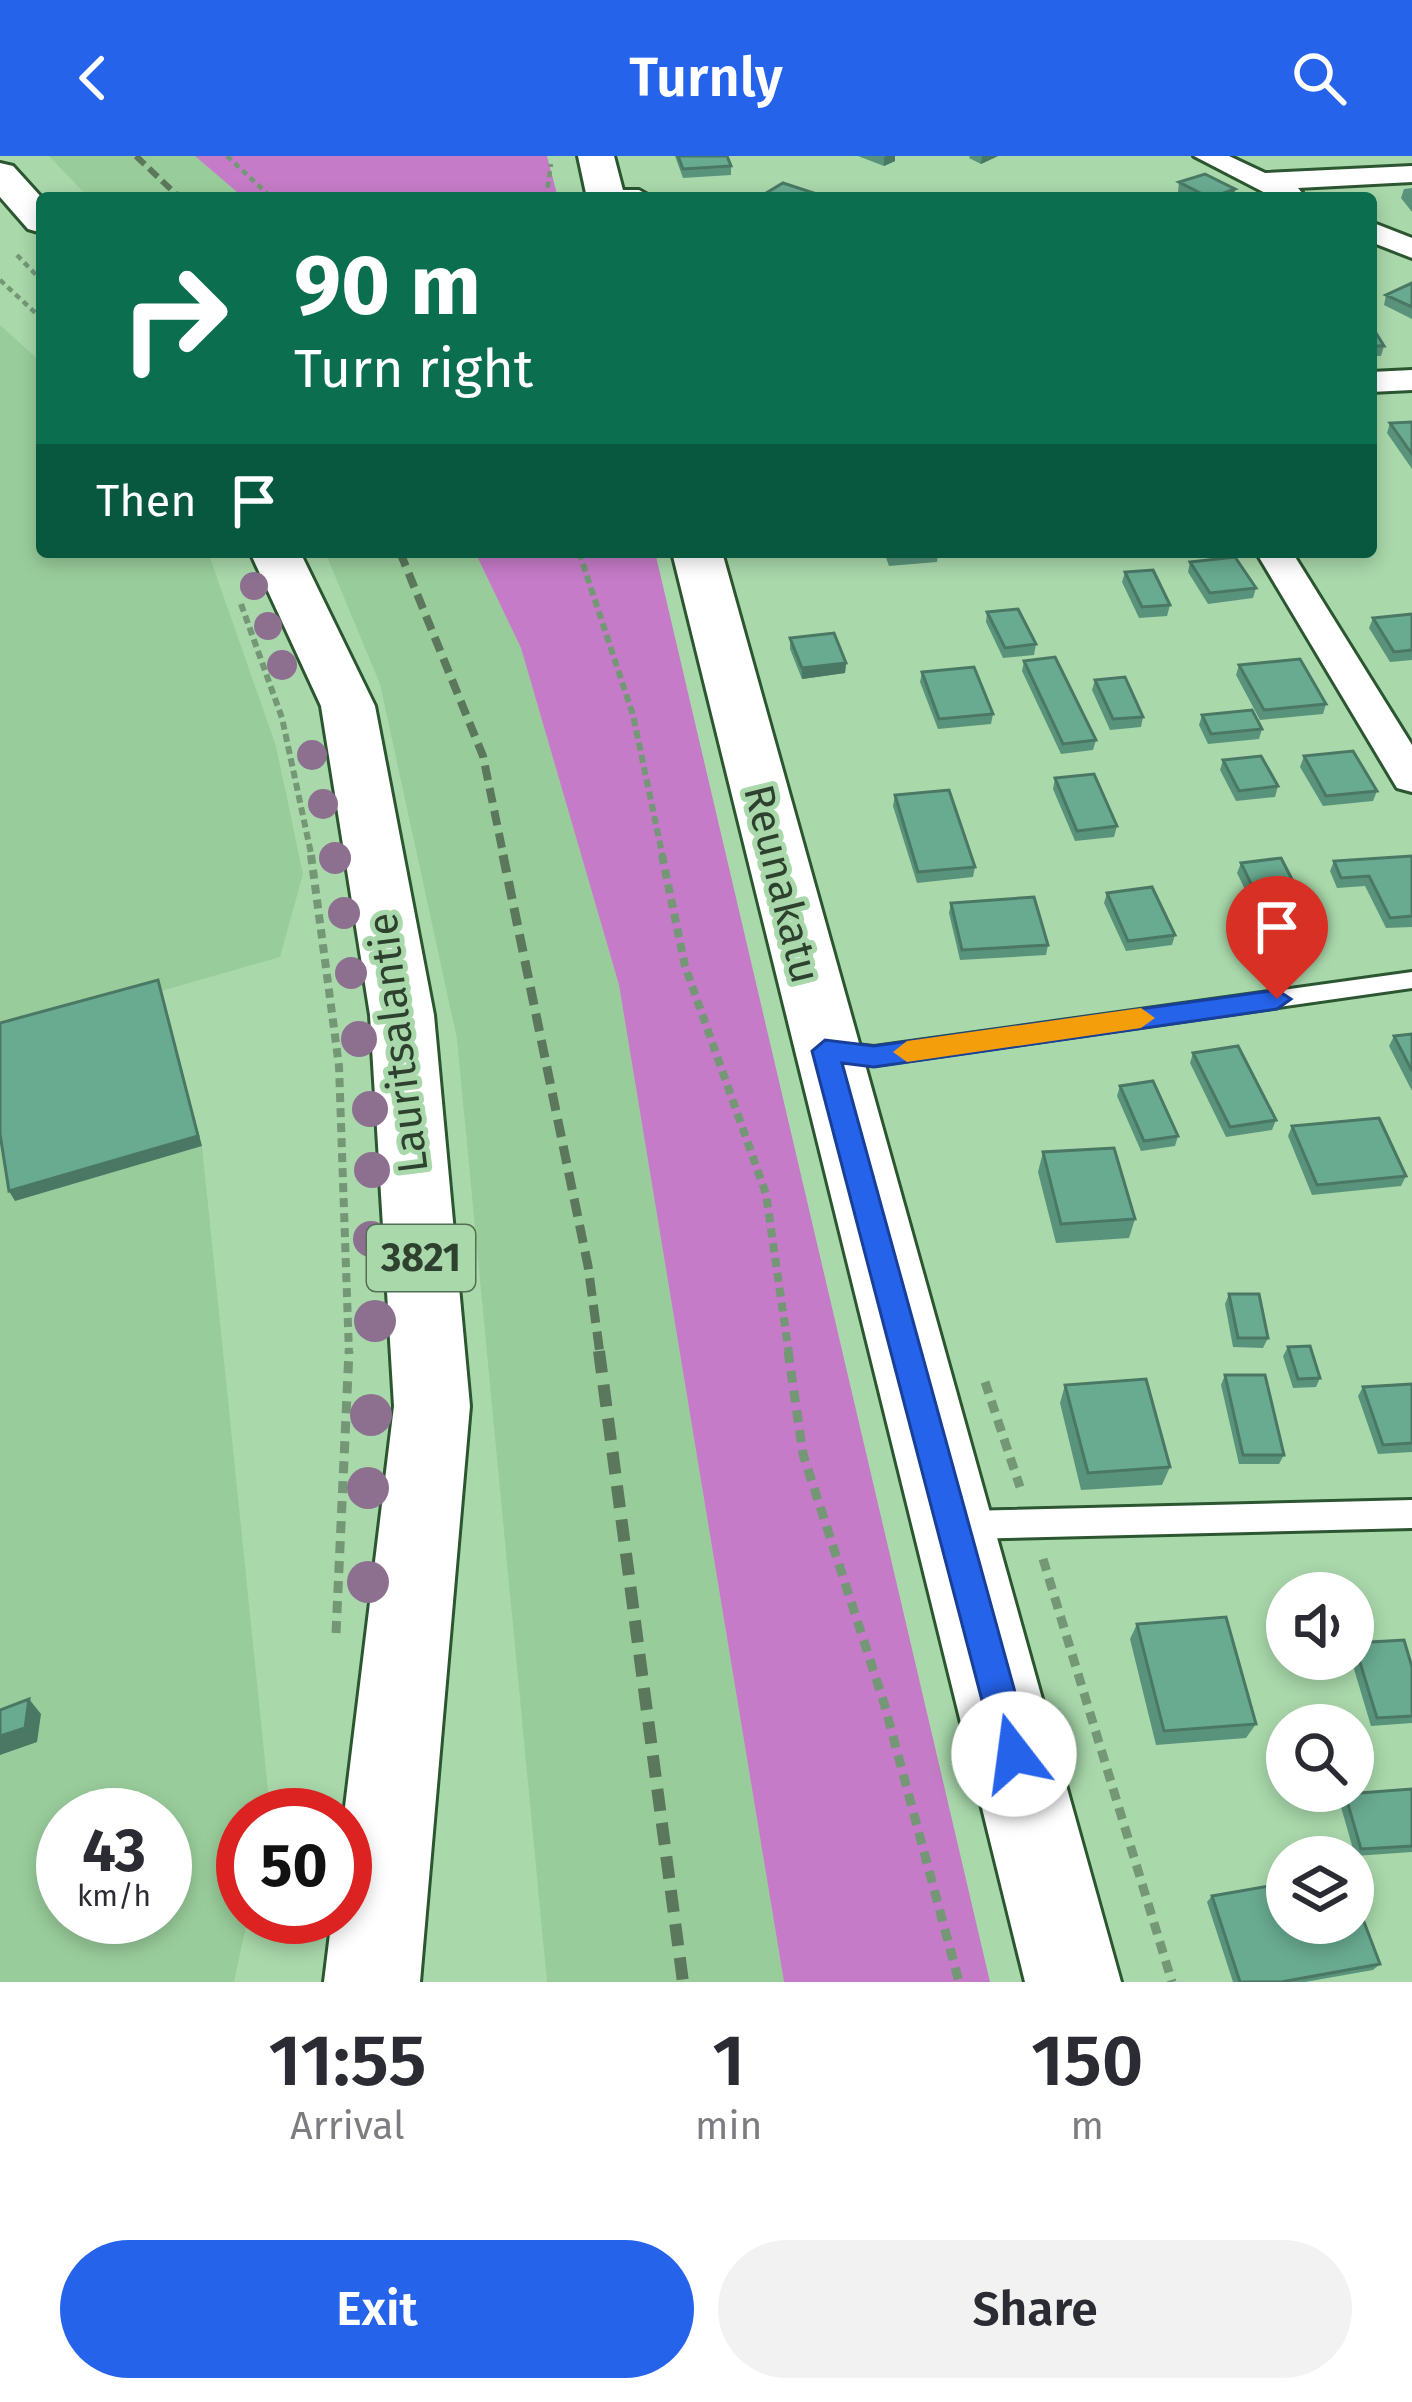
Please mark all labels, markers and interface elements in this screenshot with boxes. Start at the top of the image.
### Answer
icon: back [60,45,126,111]
icon: search [1286,45,1352,111]
text: Turnly [629,46,783,110]
text: 90 m [294,235,481,336]
icon: right [96,240,252,396]
text: Turn right [294,337,533,401]
icon: arrive [221,468,287,534]
text: Then [96,474,197,528]
street label: Reunakatu [733,780,831,988]
pin [1226,876,1328,999]
icon: arrive [1244,894,1310,960]
street label: Lauritsalantie [357,910,439,1176]
road number: 3821 [367,1225,475,1291]
map controls [1266,1572,1374,1944]
button: sound [1266,1572,1374,1680]
position arrow [951,1691,1077,1817]
button: search [1266,1704,1374,1812]
speed limit sign: 50 [216,1788,372,1944]
text: 43 [82,1815,146,1887]
button: layers [1266,1836,1374,1944]
text: km/h [77,1878,151,1914]
text: 11:55 [269,2018,426,2104]
text: 1 [712,2018,745,2104]
text: 150 [1031,2018,1143,2104]
text: Arrival [290,2103,405,2149]
text: min [695,2103,762,2149]
text: m [1070,2103,1104,2149]
button: Exit [60,2240,694,2378]
button: Share [718,2240,1352,2378]

